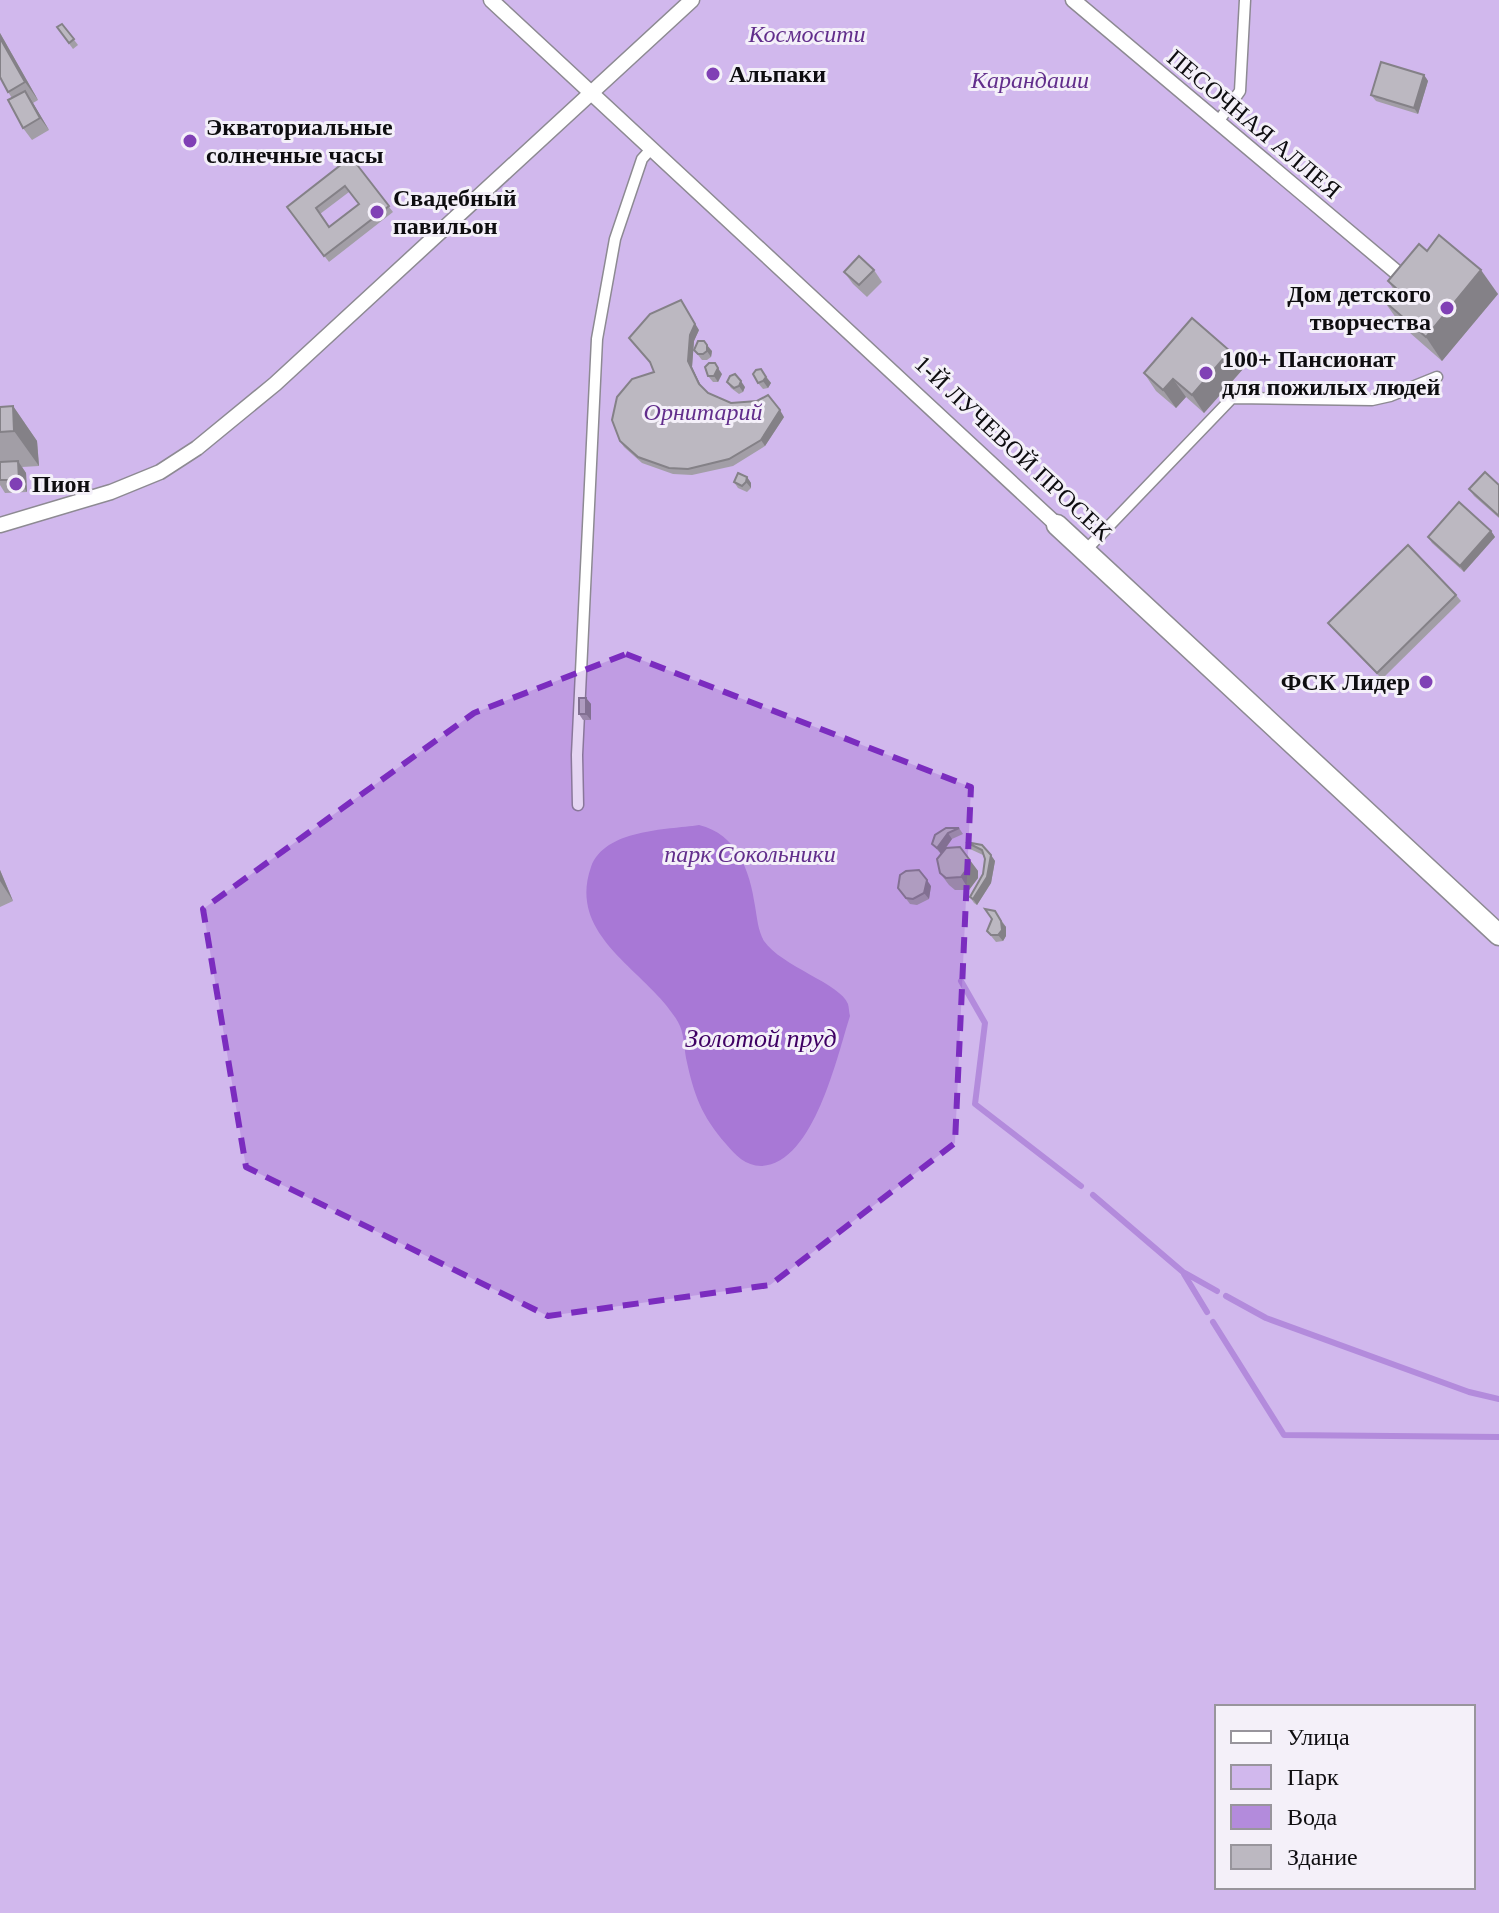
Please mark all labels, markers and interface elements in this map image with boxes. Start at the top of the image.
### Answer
park label: Космосити [748,21,865,47]
street label: ПЕСОЧНАЯ АЛЛЕЯ [1162,44,1346,204]
place label: Альпаки [729,61,826,87]
marker: Альпаки [704,65,722,83]
park label: Карандаши [970,67,1089,93]
place label: Экваториальные солнечные часы [206,114,393,168]
marker: Экваториальные солнечные часы [181,132,199,150]
place label: Свадебный павильон [393,185,517,239]
marker: Свадебный павильон [368,203,386,221]
place label: Дом детского творчества [1287,281,1431,335]
marker: Дом детского творчества [1438,299,1456,317]
place label: 100+ Пансионат для пожилых людей [1222,346,1440,400]
street label: 1-Й ЛУЧЕВОЙ ПРОСЕК [909,350,1117,546]
marker: 100+ Пансионат для пожилых людей [1197,364,1215,382]
park label: Орнитарий [644,399,762,425]
place label: Пион [32,471,90,497]
marker: Пион [7,475,25,493]
place label: ФСК Лидер [1281,669,1410,695]
marker: ФСК Лидер [1417,673,1435,691]
park label: парк Сокольники [664,841,836,867]
water label: Золотой пруд [685,1024,837,1053]
legend [1215,1705,1475,1889]
text: Улица [1287,1724,1350,1750]
text: Парк [1287,1764,1339,1790]
text: Вода [1287,1804,1338,1830]
text: Здание [1287,1844,1358,1870]

